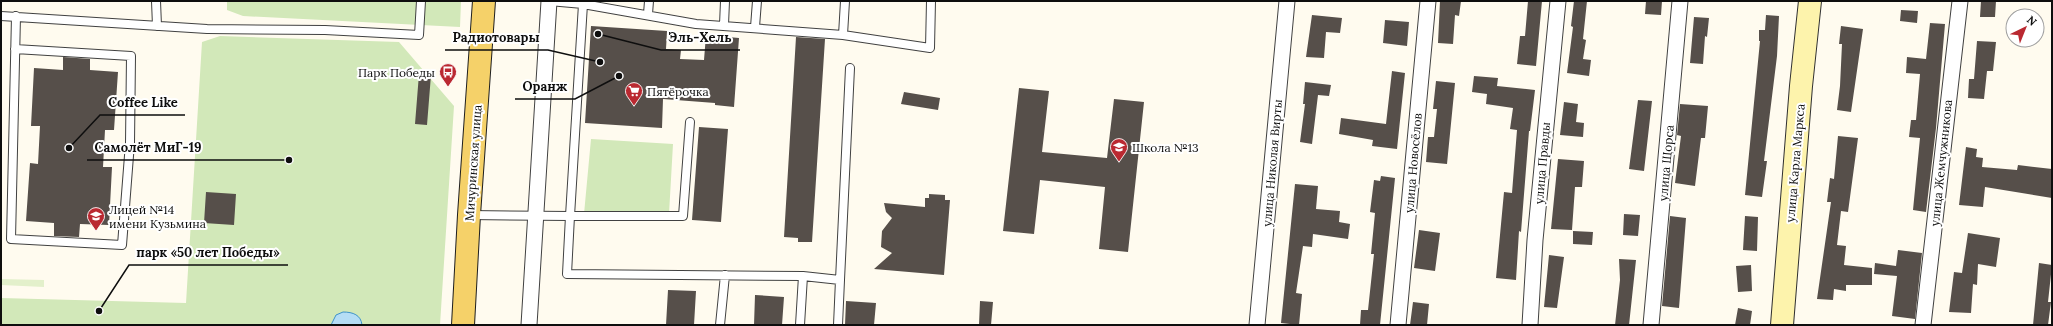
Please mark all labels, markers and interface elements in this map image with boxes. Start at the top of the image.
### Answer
north arrow [2005,8,2045,48]
text: N [2024,13,2040,29]
callout: Радиотовары [445,25,548,50]
callout: Эль-Хель [661,25,740,50]
text: Радиотовары [452,29,540,46]
text: Эль-Хель [668,29,732,46]
bus stop icon: Парк Победы [438,62,458,87]
place label: Парк Победы [358,65,435,80]
callout: Оранж [515,74,575,99]
text: Оранж [523,78,568,95]
supermarket icon: Пятёрочка [624,81,644,106]
place label: Пятёрочка [647,84,709,99]
callout: Coffee Like [100,90,185,115]
text: Coffee Like [108,94,178,111]
street label: улица Николая Вирты [1259,99,1285,227]
street label: улица Жемчужникова [1927,99,1955,227]
street label: улица Карла Маркса [1782,103,1808,223]
street label: Мичуринская улица [461,104,485,222]
street label: улица Новосёлов [1401,112,1425,214]
street label: улица Правды [1531,121,1553,205]
street label: улица Щорса [1655,124,1677,202]
callout: Самолёт МиГ-19 [87,135,210,160]
school or university icon: Школа №13 [1109,137,1129,162]
text: Самолёт МиГ-19 [95,139,201,156]
place label: Школа №13 [1132,140,1199,155]
place label: Лицей №14 имени Кузьмина [109,202,206,231]
school or university icon: Лицей №14 имени Кузьмина [86,206,106,231]
callout: парк «50 лет Победы» [129,240,288,265]
text: парк «50 лет Победы» [136,244,280,261]

